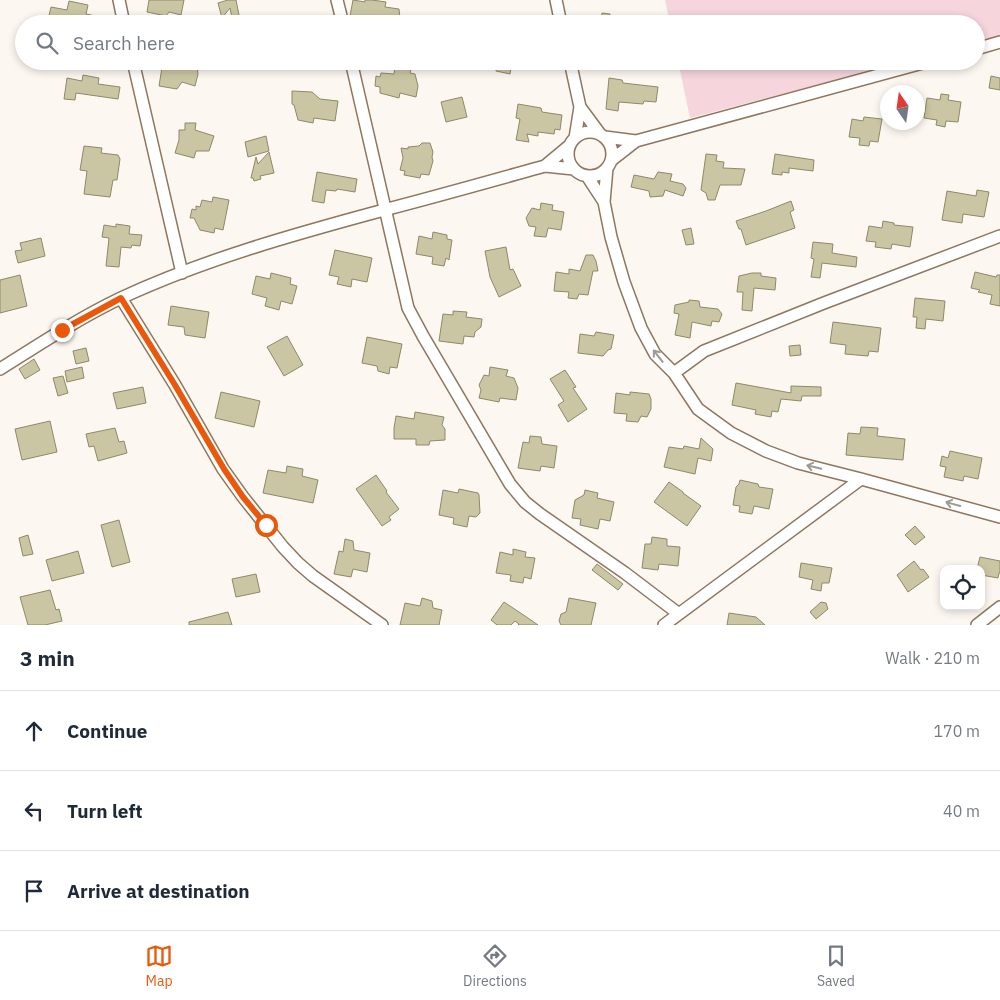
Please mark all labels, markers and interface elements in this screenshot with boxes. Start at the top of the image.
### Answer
search box [15,15,985,70]
icon: search [33,29,61,57]
text: Search here [73,31,175,55]
north arrow [880,85,925,130]
route end [51,319,74,342]
one-way arrow [652,349,663,362]
one-way arrow [806,462,822,471]
one-way arrow [946,499,962,508]
route start [255,514,278,537]
map controls [940,565,985,610]
button: locate [940,565,985,610]
text: 3 min [20,644,75,672]
text: Walk · 210 m [885,648,980,668]
icon: ahead [20,717,48,745]
text: Continue [67,719,147,743]
text: 170 m [933,721,980,741]
icon: left [20,797,48,825]
text: Turn left [67,799,143,823]
text: 40 m [943,801,980,821]
icon: arrive [20,877,48,905]
text: Arrive at destination [67,879,250,903]
tab: Map [145,942,173,990]
tab: Directions [463,942,527,990]
tab: Saved [817,942,855,990]

